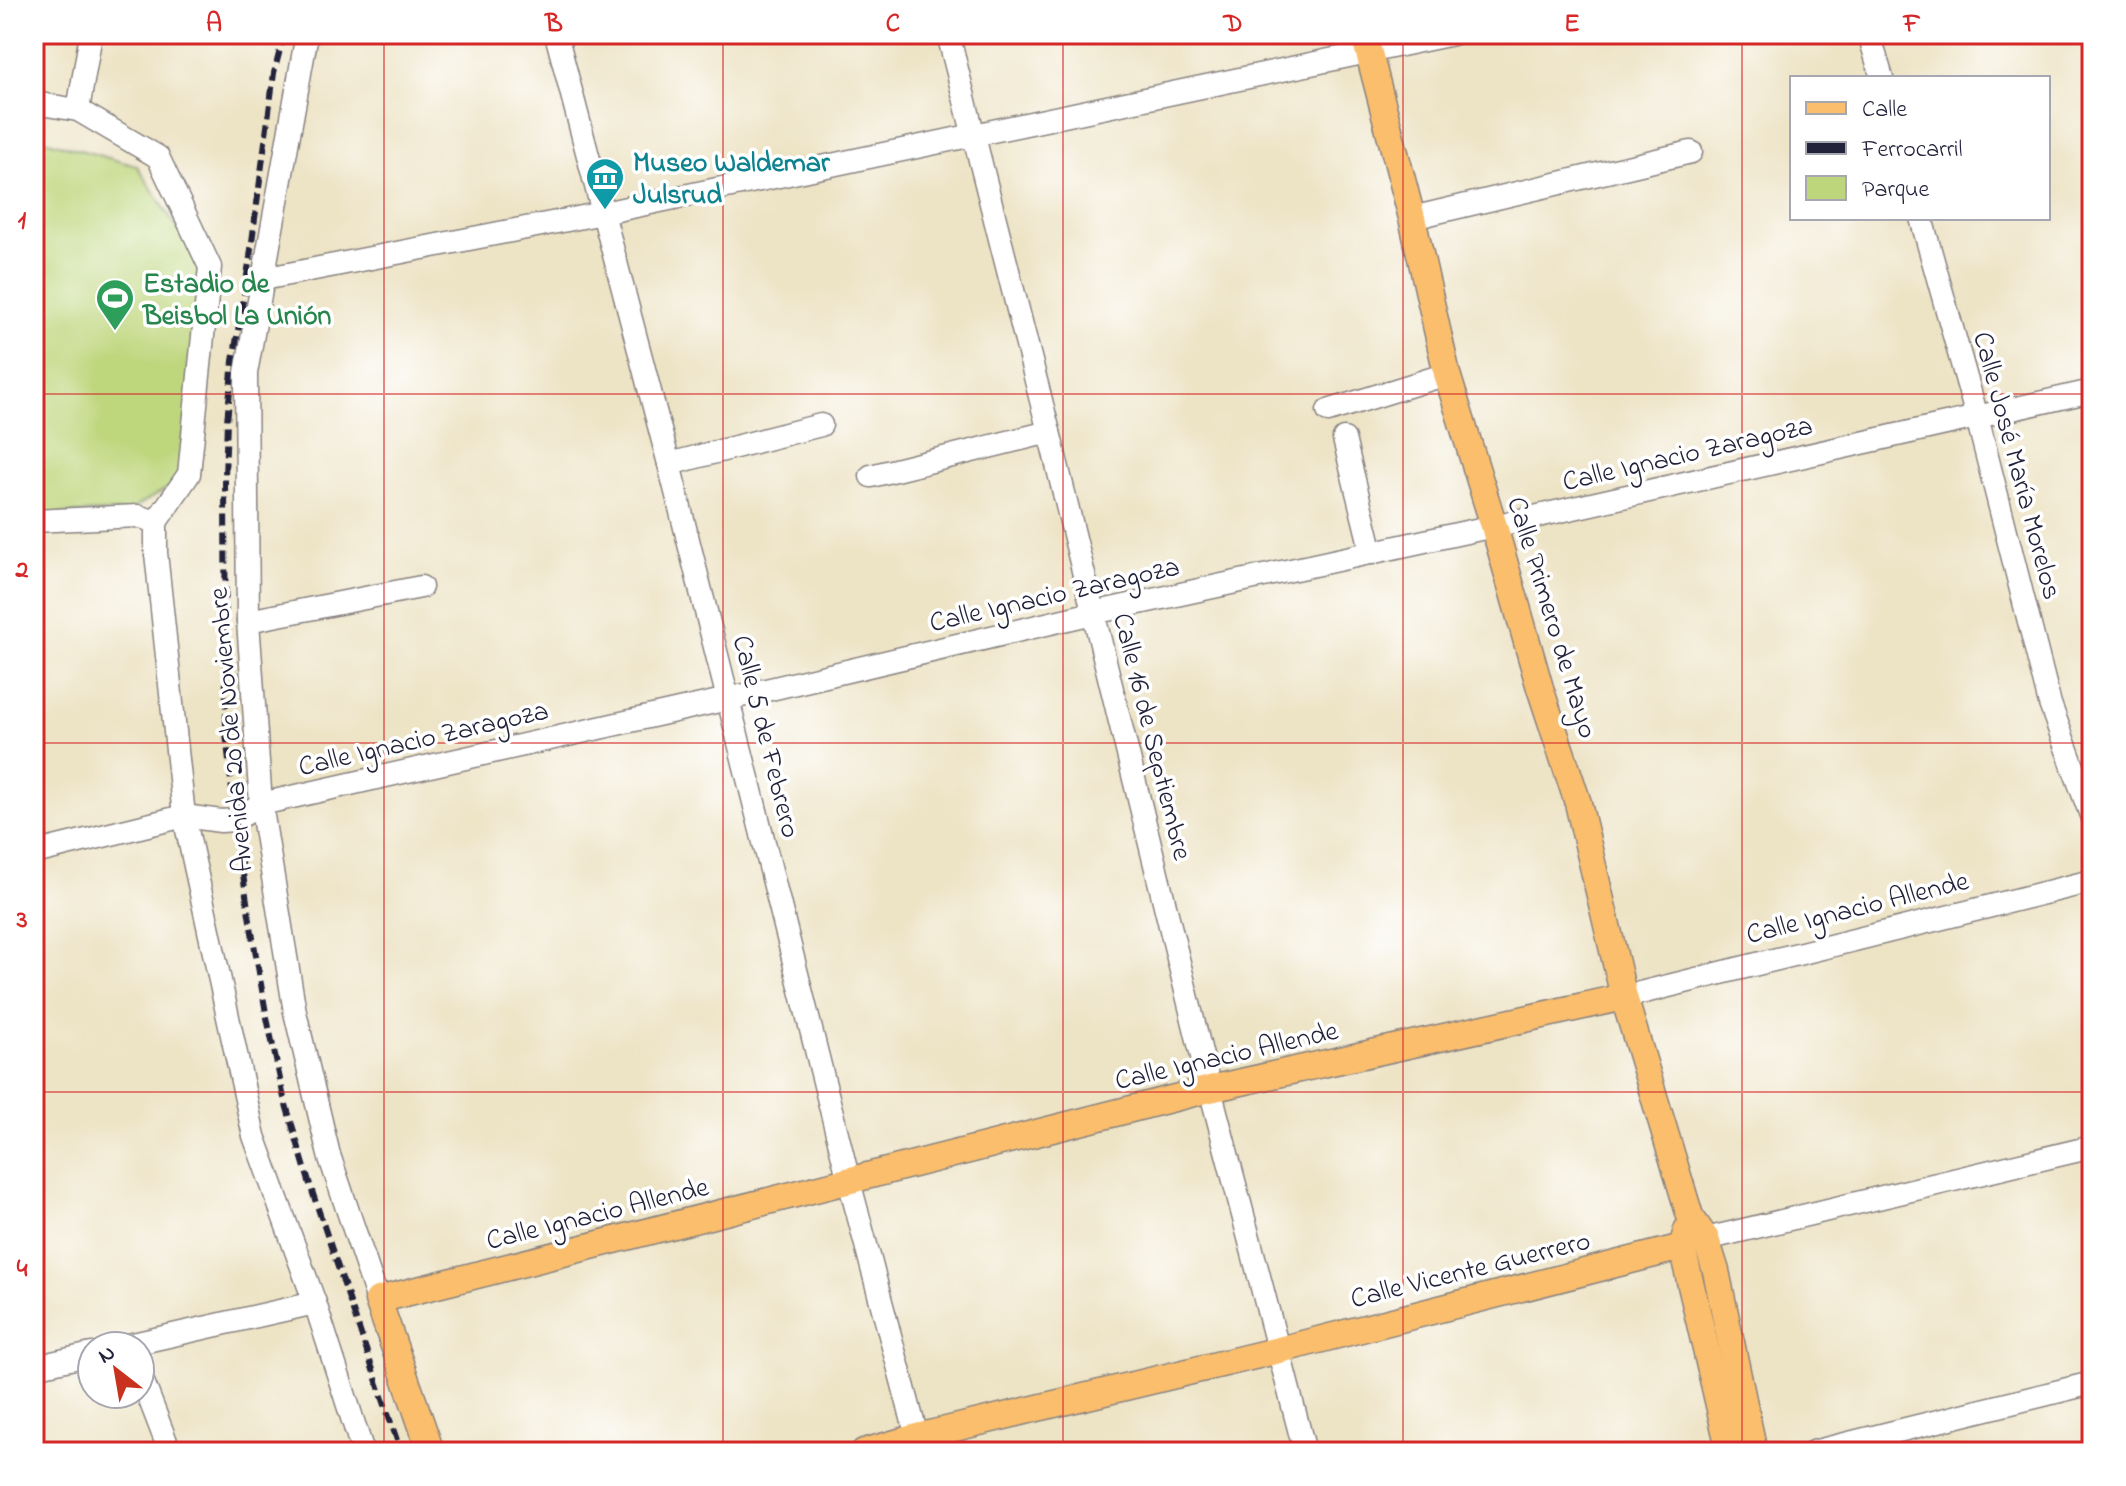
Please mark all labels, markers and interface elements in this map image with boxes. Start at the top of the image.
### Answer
text: A [206,6,222,44]
text: B [544,6,563,44]
text: C [886,6,900,44]
text: D [1222,6,1243,44]
text: E [1564,6,1580,44]
text: F [1902,6,1921,44]
legend [1790,76,2050,220]
text: Calle [1862,93,1907,128]
text: Ferrocarril [1861,133,1963,168]
place label: Museo Waldemar Julsrud [633,144,831,217]
museum icon: Museo Waldemar Julsrud [584,156,626,211]
text: Parque [1862,173,1929,208]
text: 1 [18,203,27,241]
place label: Estadio de Beisbol La Unión [141,265,331,338]
sports icon: Estadio de Beisbol La Unión [94,277,136,332]
street label: Calle José María Morelos [1960,327,2071,604]
street label: Calle Ignacio Zaragoza [1559,407,1817,504]
street label: Calle Primero de Mayo [1494,492,1607,744]
street label: Calle Ignacio Zaragoza [926,548,1184,645]
text: 2 [15,552,29,590]
street label: Avenida 20 de Noviembre [200,585,265,874]
street label: Calle 16 de Septiembre [1100,609,1201,865]
street label: Calle 5 de Febrero [720,631,810,843]
street label: Calle Ignacio Zaragoza [295,692,553,789]
street label: Calle Ignacio Allende [1742,862,1974,957]
text: 3 [16,902,28,940]
street label: Calle Ignacio Allende [1111,1012,1343,1103]
street label: Calle Ignacio Allende [482,1168,714,1263]
street label: Calle Vicente Guerrero [1347,1222,1595,1321]
text: 4 [17,1251,28,1289]
north arrow [76,1330,156,1410]
text: N [93,1338,122,1373]

